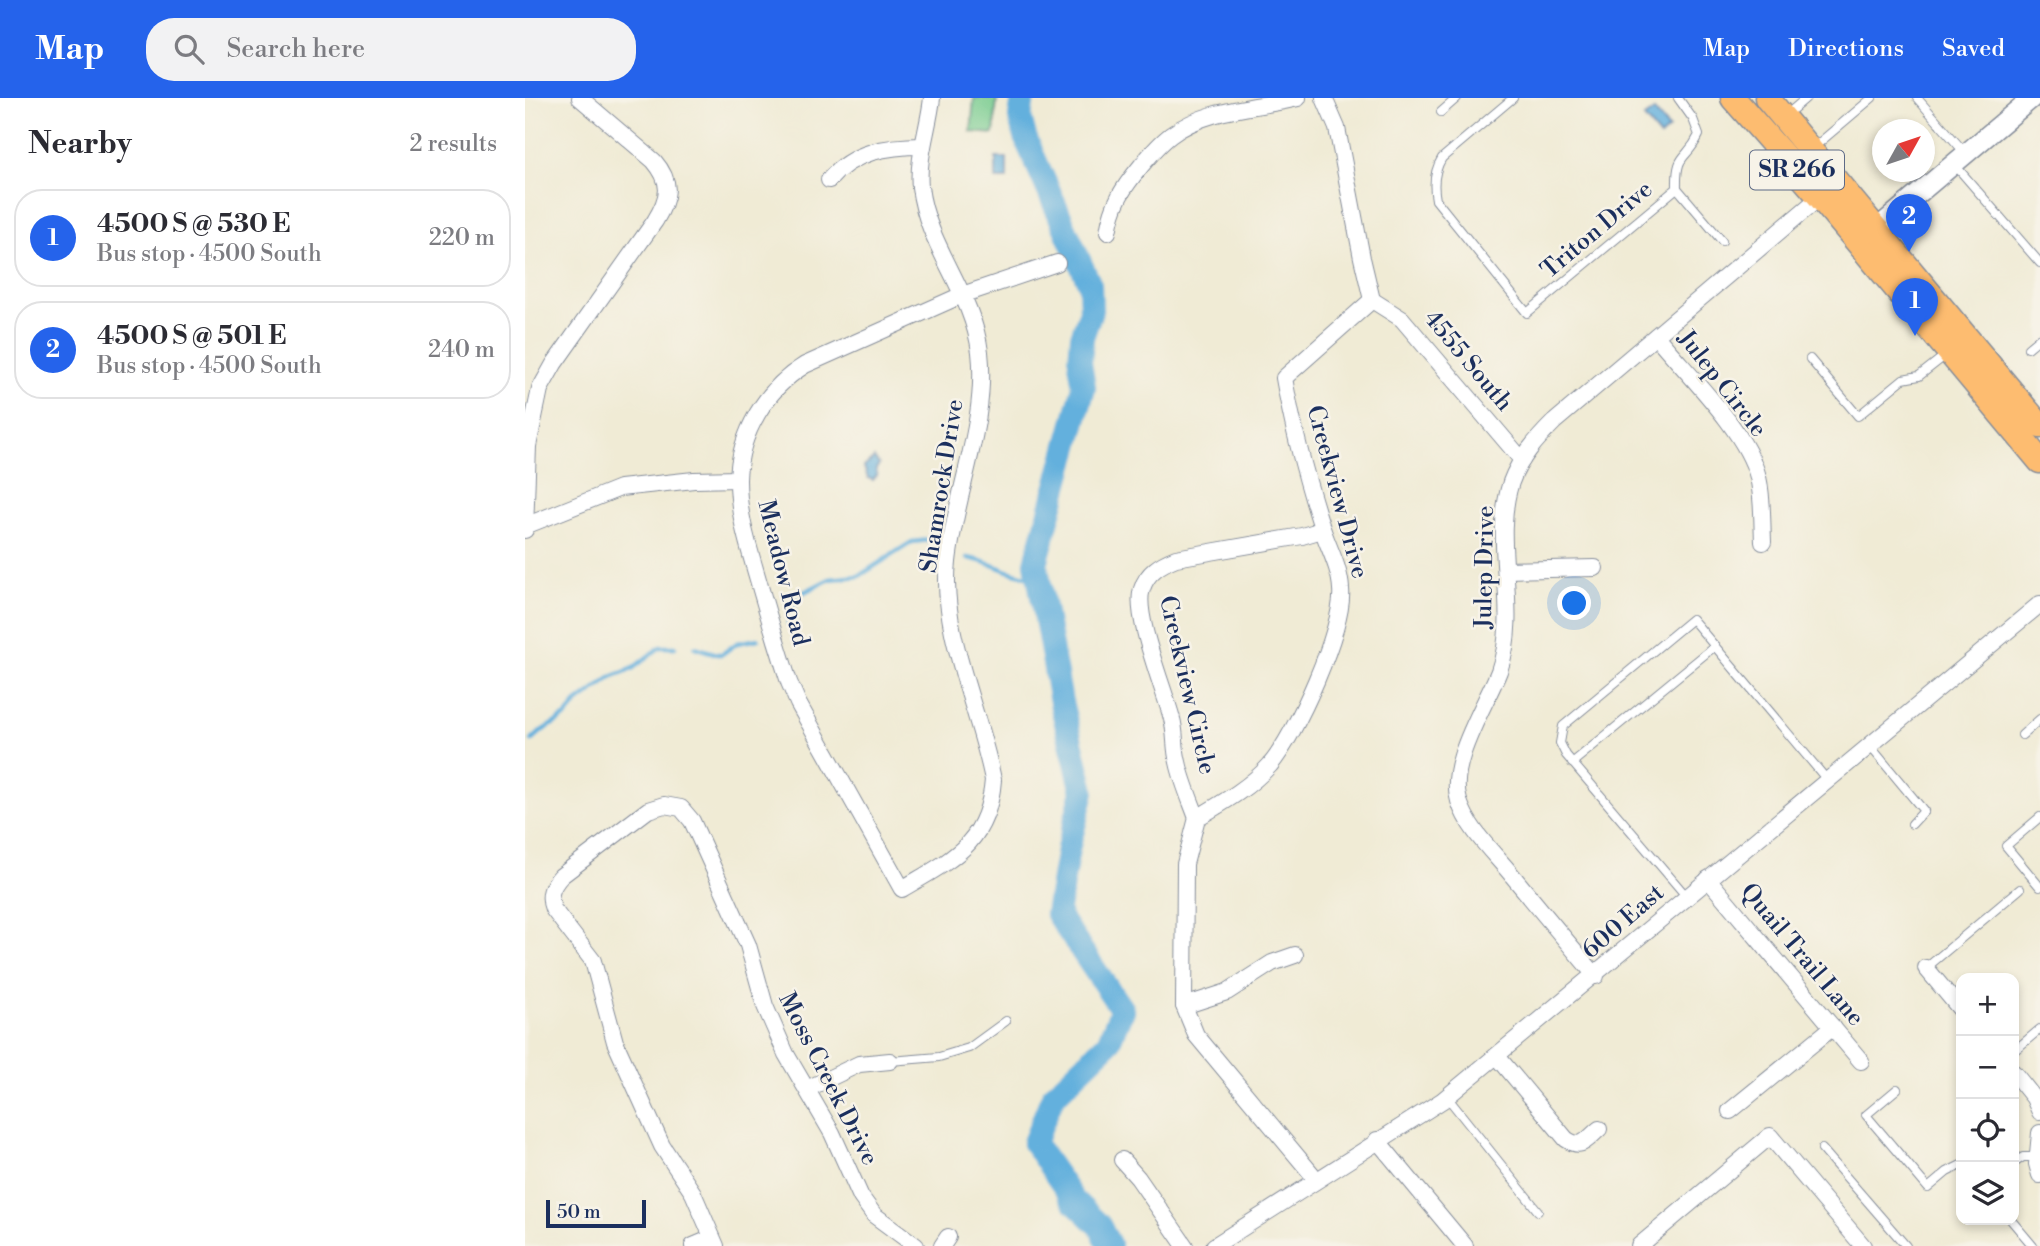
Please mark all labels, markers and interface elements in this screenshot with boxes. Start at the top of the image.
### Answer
search box [146,18,636,81]
text: Map [35,29,104,70]
icon: search [170,30,208,68]
text: Search here [226,33,365,65]
text: Map [1703,34,1750,64]
text: Directions [1788,34,1904,64]
text: Saved [1942,34,2005,64]
north arrow [1872,119,1935,182]
text: Nearby [28,125,132,163]
text: 2 results [410,130,497,158]
road number: SR 266 [1750,151,1844,190]
street label: Triton Drive [1535,175,1659,285]
pin: 2 [1886,194,1932,252]
text: 4500 S @ 530 E [97,208,290,240]
text: 1 [47,224,59,252]
text: 220 m [429,224,495,252]
text: Bus stop · 4500 South [97,240,322,268]
pin: 1 [1892,278,1938,336]
street label: 4555 South [1417,304,1519,418]
text: 4500 S @ 501 E [97,320,286,352]
street label: Julep Circle [1670,324,1773,444]
text: 2 [46,336,60,364]
text: 240 m [428,336,495,364]
text: Bus stop · 4500 South [97,352,322,380]
street label: Shamrock Drive [913,397,971,575]
street label: Creekview Drive [1299,402,1375,582]
street label: Meadow Road [750,497,816,649]
street label: Julep Drive [1469,505,1501,630]
your location [1557,586,1591,620]
street label: Creekview Circle [1152,593,1222,777]
street label: Quail Trail Lane [1734,877,1870,1033]
street label: 600 East [1576,878,1671,966]
map controls [1956,973,2019,1225]
button: + [1956,973,2019,1036]
street label: Moss Creek Drive [771,987,885,1171]
button: − [1956,1036,2019,1099]
button: locate [1956,1099,2019,1162]
button: layers [1956,1162,2019,1225]
scale bar [546,1197,646,1229]
text: 50 m [557,1200,601,1224]

